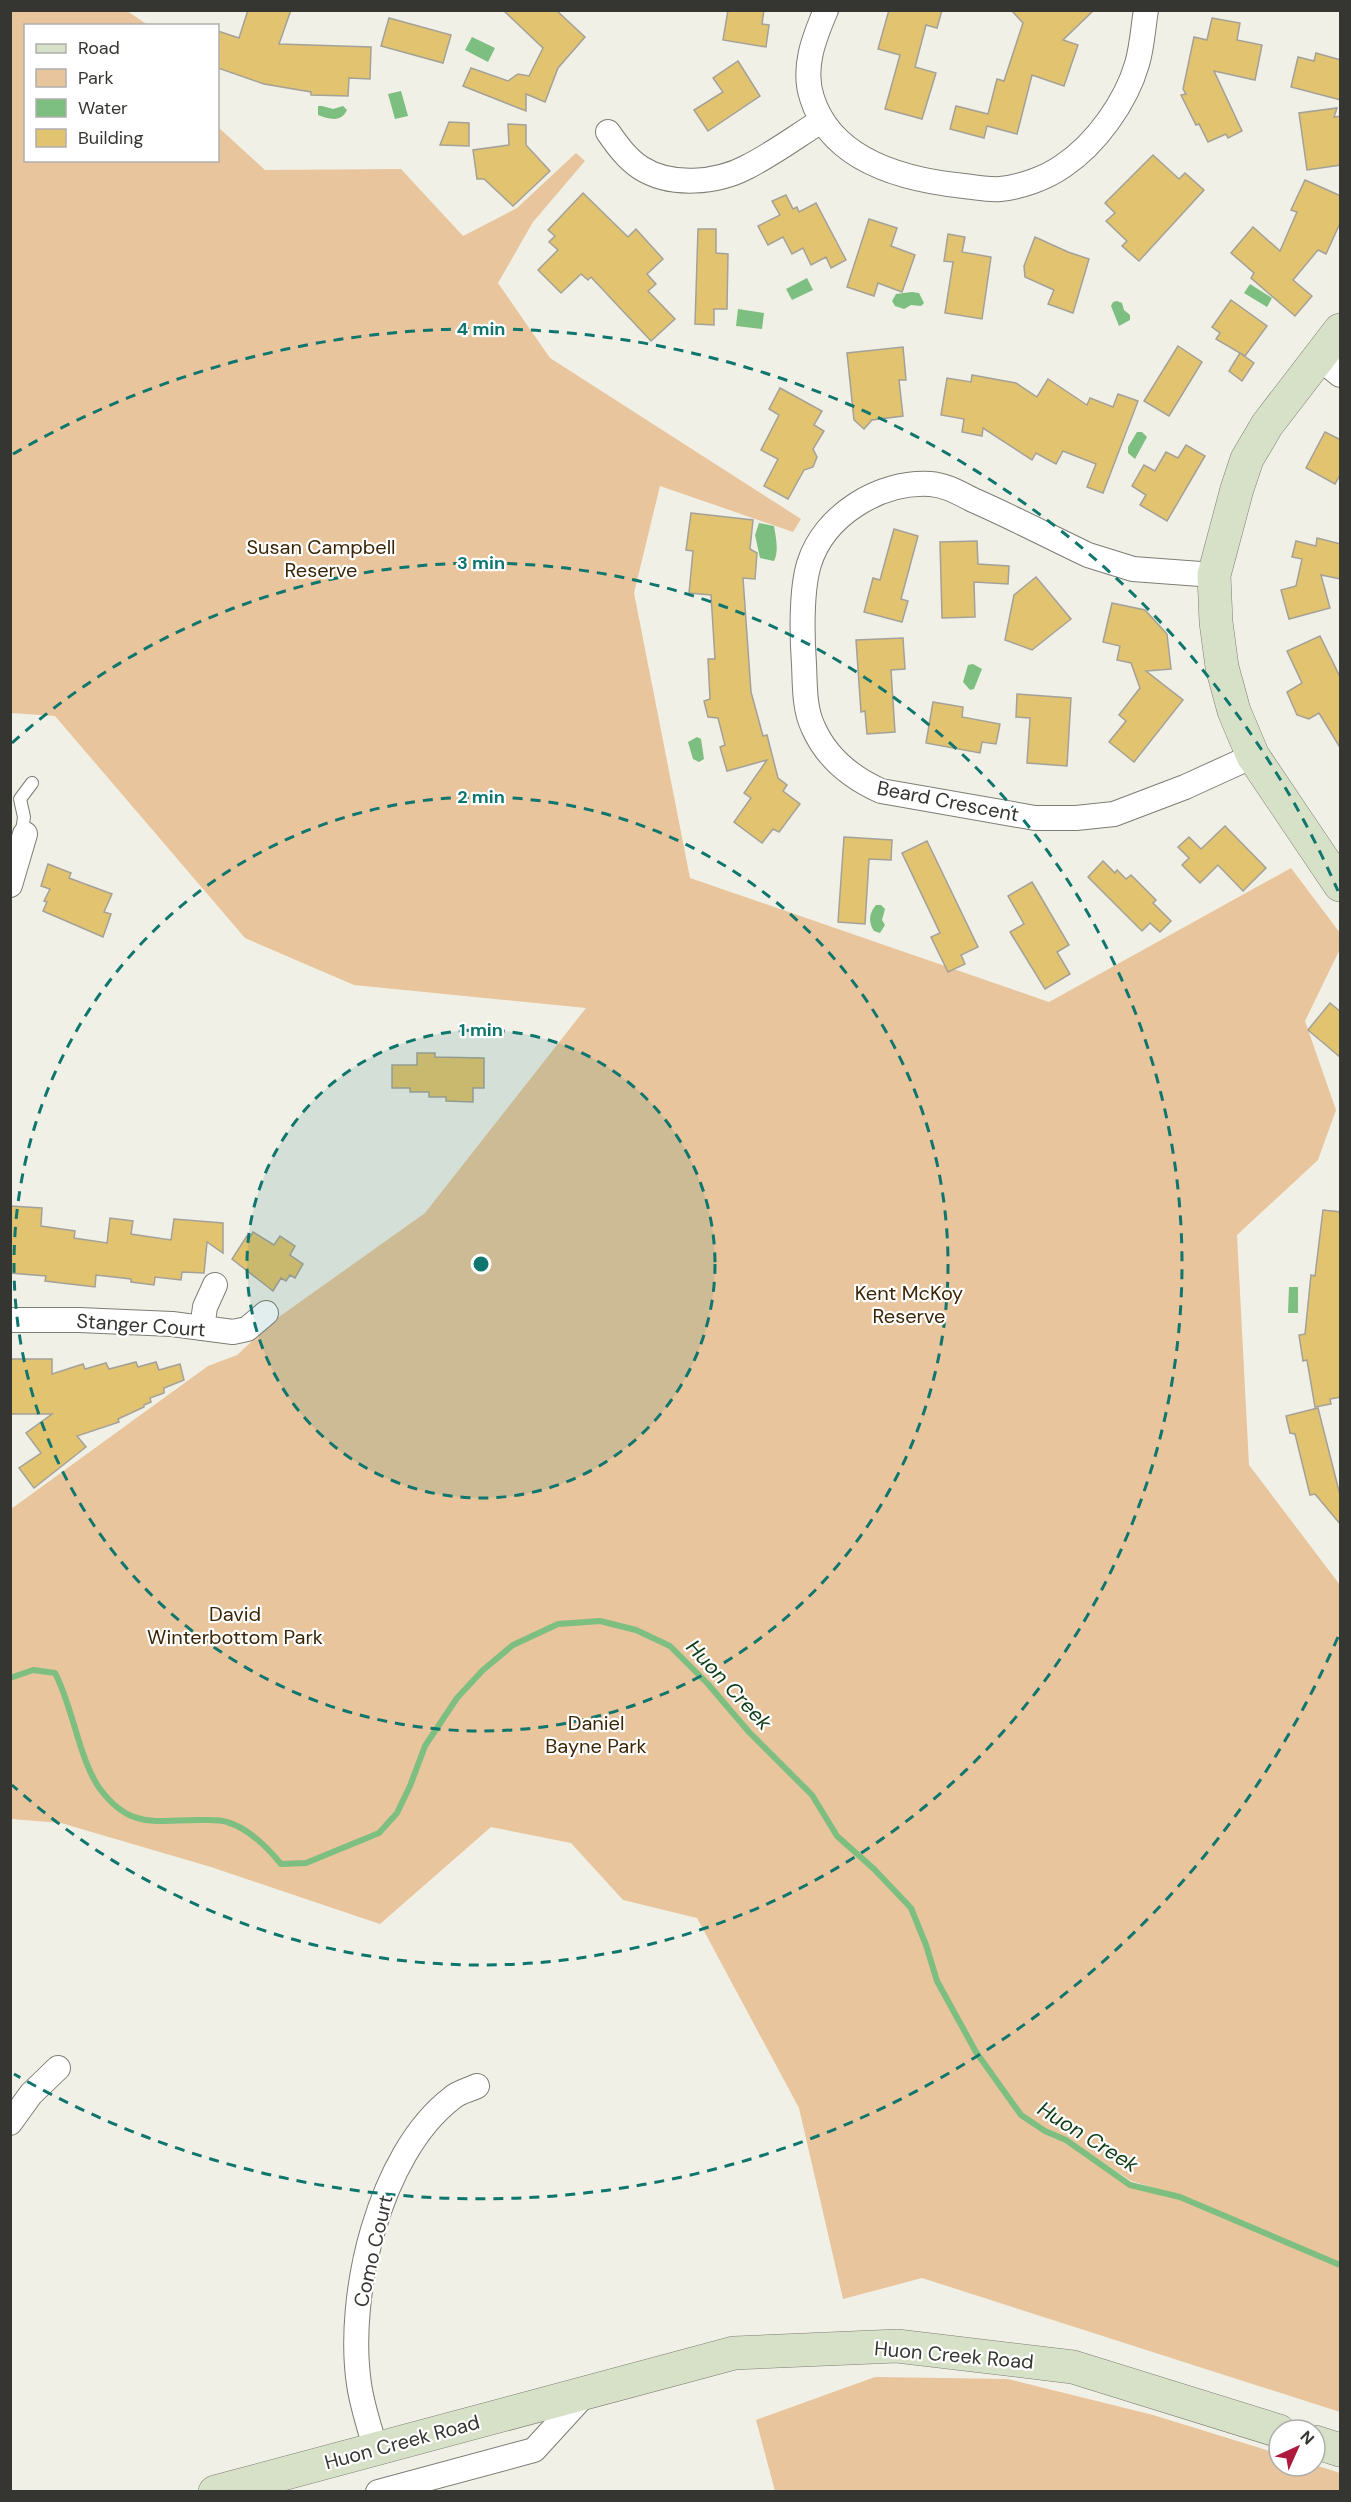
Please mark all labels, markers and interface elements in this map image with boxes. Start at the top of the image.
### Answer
legend [24,24,219,162]
text: Road [78,36,120,60]
text: Park [78,66,114,90]
text: Water [78,96,128,120]
text: Building [78,126,143,150]
text: 4 min [457,317,505,341]
park label: Susan Campbell Reserve [246,534,396,583]
text: 3 min [457,551,505,575]
street label: Beard Crescent [875,774,1021,828]
text: 2 min [457,785,505,809]
text: 1 min [459,1018,503,1042]
centre of rings [471,1254,491,1274]
park label: Kent McKoy Reserve [855,1280,963,1329]
street label: Stanger Court [75,1308,207,1342]
park label: David Winterbottom Park [147,1601,323,1650]
water label: Huon Creek [680,1634,778,1736]
park label: Daniel Bayne Park [545,1710,647,1759]
water label: Huon Creek [1032,2095,1144,2179]
street label: Como Court [347,2192,399,2310]
street label: Huon Creek Road [873,2335,1035,2375]
street label: Huon Creek Road [321,2409,483,2475]
north arrow [1267,2418,1327,2478]
text: N [1296,2426,1319,2449]

